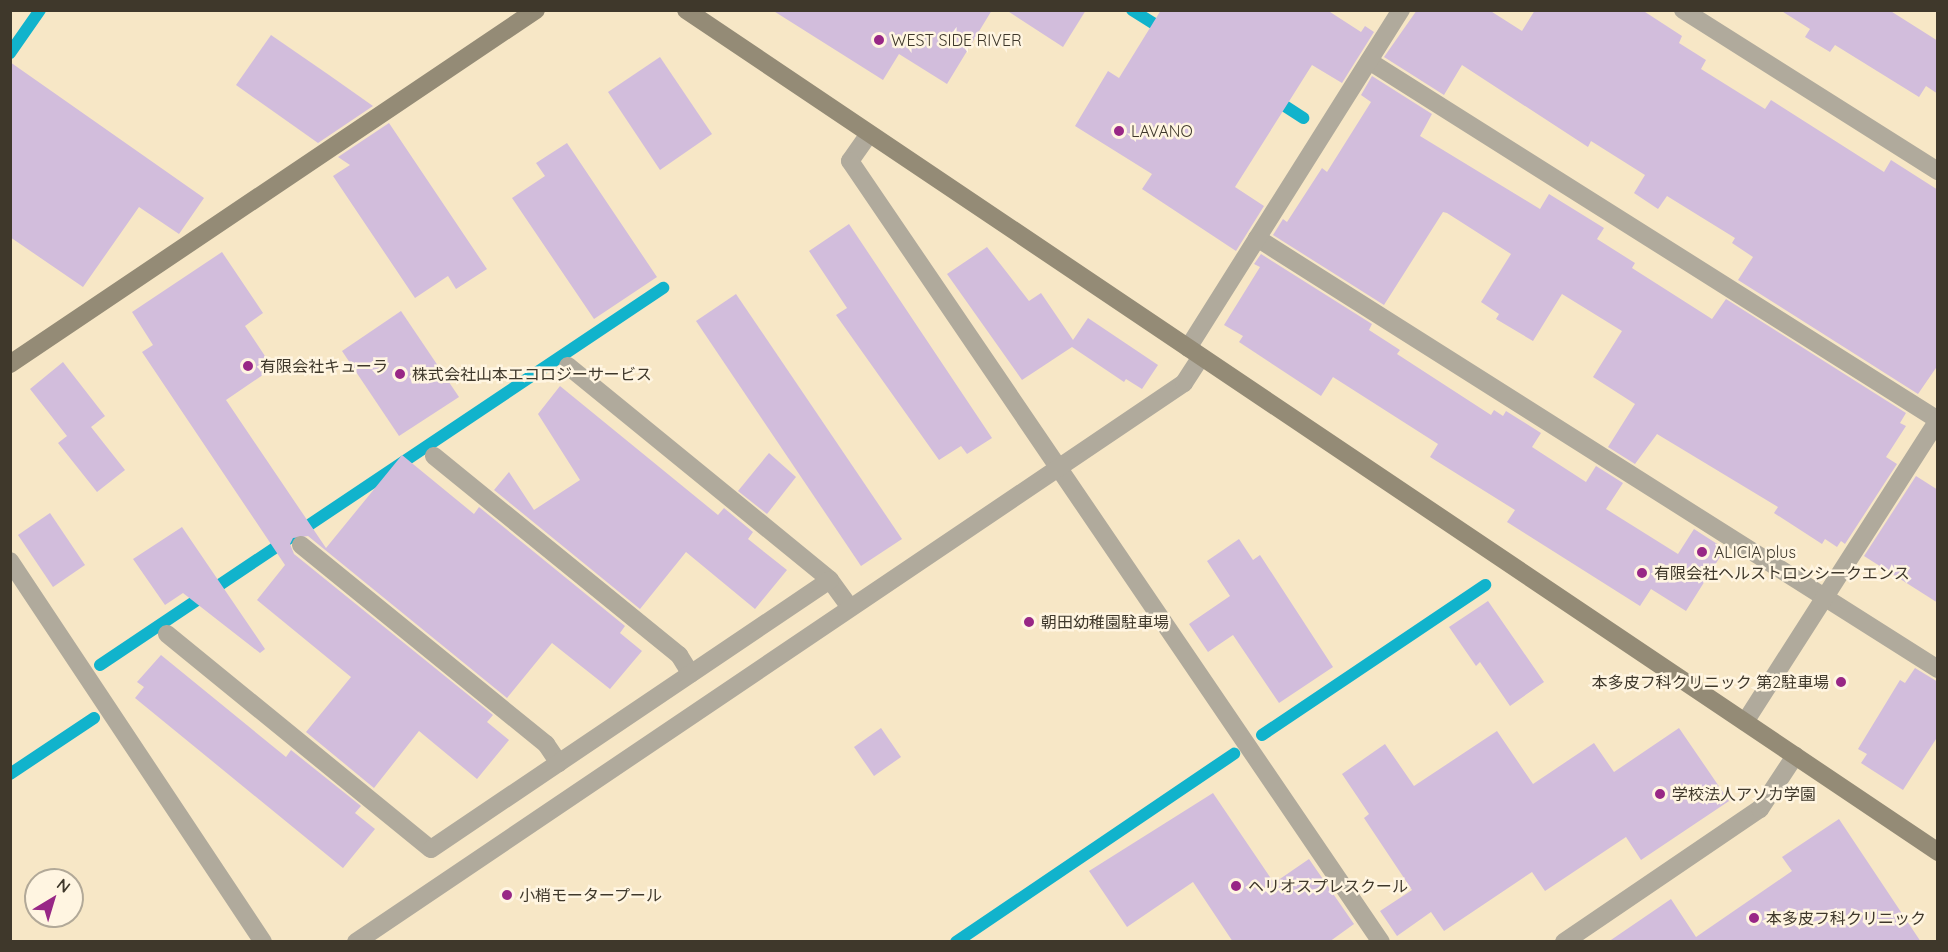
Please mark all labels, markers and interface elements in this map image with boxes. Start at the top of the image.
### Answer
place label: WEST SIDE RIVER [891,30,1022,50]
marker: WEST SIDE RIVER [872,33,886,47]
place label: LAVANO [1131,121,1193,141]
marker: LAVANO [1112,124,1126,138]
place label: 有限会社キューラ [260,356,388,376]
marker: 有限会社キューラ [241,359,255,373]
place label: 株式会社山本エコロジーサービス [412,364,652,384]
marker: 株式会社山本エコロジーサービス [393,367,407,381]
place label: ALICIA plus [1714,542,1796,562]
marker: ALICIA plus [1695,545,1709,559]
place label: 有限会社ヘルストロンシークエンス [1654,563,1910,583]
marker: 有限会社ヘルストロンシークエンス [1635,566,1649,580]
place label: 朝田幼稚園駐車場 [1041,612,1169,632]
marker: 朝田幼稚園駐車場 [1022,615,1036,629]
place label: 本多皮フ科クリニック 第2駐車場 [1592,672,1829,692]
marker: 本多皮フ科クリニック 第2駐車場 [1834,675,1848,689]
place label: 学校法人アソカ学園 [1672,784,1816,804]
marker: 学校法人アソカ学園 [1653,787,1667,801]
north arrow [24,868,84,928]
text: N [53,874,75,897]
place label: ヘリオスプレスクール [1248,876,1408,896]
marker: ヘリオスプレスクール [1229,879,1243,893]
place label: 小梢モータープール [519,885,663,905]
marker: 小梢モータープール [500,888,514,902]
place label: 本多皮フ科クリニック [1766,908,1926,928]
marker: 本多皮フ科クリニック [1747,911,1761,925]

